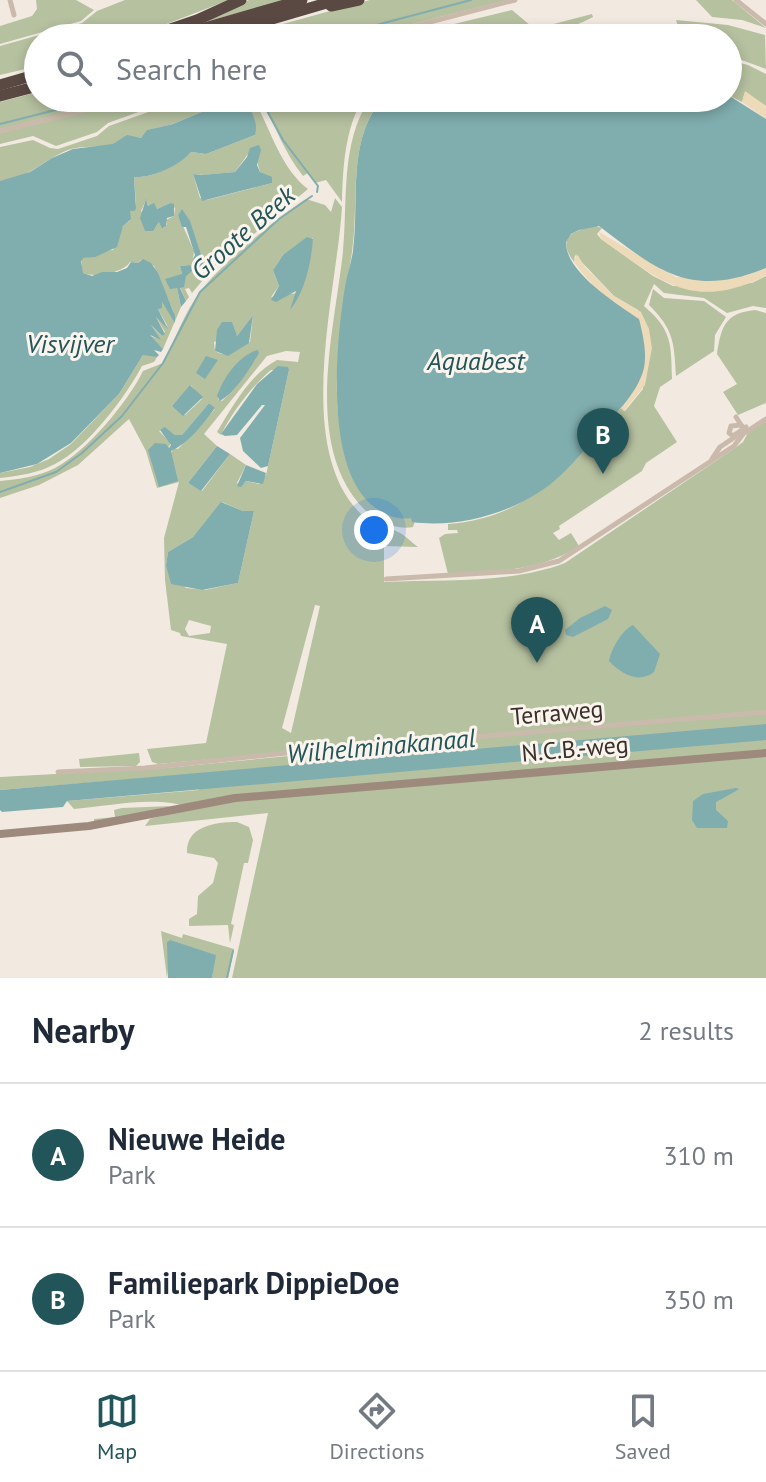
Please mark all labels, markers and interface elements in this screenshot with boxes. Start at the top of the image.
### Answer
search box [24,24,742,112]
icon: search [52,46,96,90]
text: Search here [116,49,267,88]
water label: Groote Beek [184,178,302,287]
water label: Visvijver [26,327,115,360]
water label: Aquabest [426,344,527,377]
pin: B [577,408,629,474]
your location [354,510,394,550]
pin: A [511,597,563,663]
street label: Terraweg [509,693,605,732]
water label: Wilhelminakanaal [285,721,477,770]
street label: N.C.B.-weg [520,728,630,769]
text: Nearby [32,1008,134,1052]
text: 2 results [639,1014,734,1047]
text: Nieuwe Heide [108,1119,286,1158]
text: A [50,1139,66,1172]
text: 310 m [663,1139,734,1172]
text: Park [108,1158,156,1191]
text: Familiepark DippieDoe [108,1263,399,1302]
text: B [50,1283,66,1316]
text: 350 m [663,1283,734,1316]
text: Park [108,1302,156,1335]
tab: Map [95,1389,139,1465]
tab: Directions [329,1389,425,1465]
tab: Saved [615,1389,671,1465]

